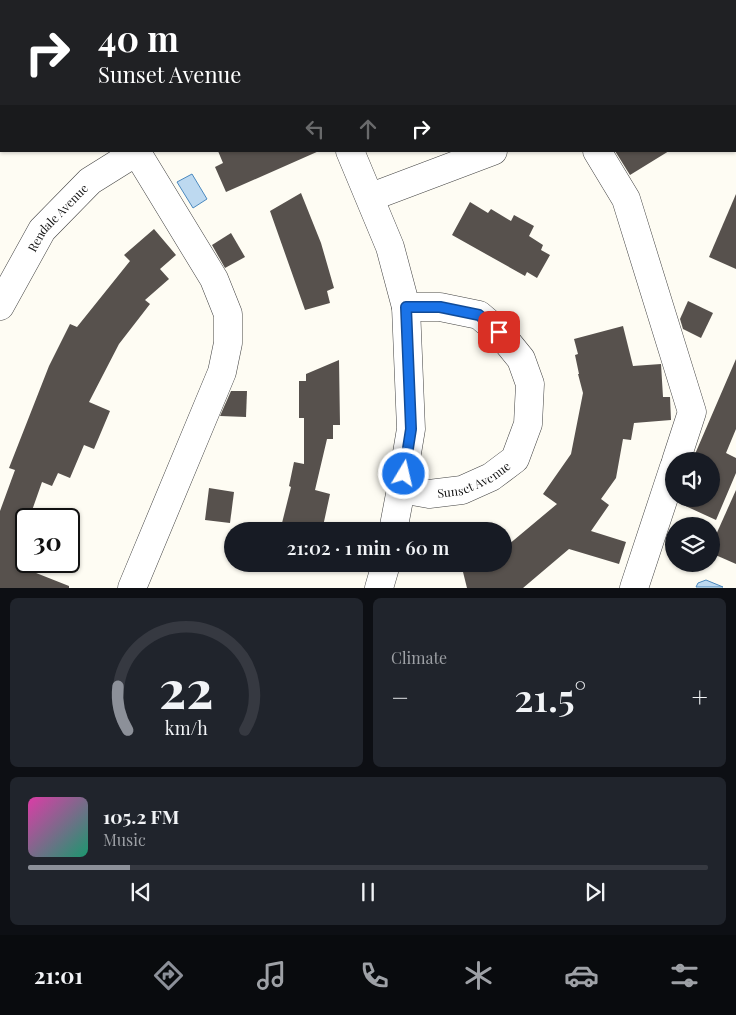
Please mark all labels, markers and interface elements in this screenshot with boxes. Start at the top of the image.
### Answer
text: 40 m [98,14,179,61]
icon: right [15,20,80,85]
text: Sunset Avenue [98,59,242,89]
icon: left [301,115,329,143]
icon: ahead [354,115,382,143]
icon: right [407,115,435,143]
street label: Rendale Avenue [24,180,91,255]
pin [478,311,520,353]
icon: arrive [485,318,513,346]
position arrow [377,447,429,499]
map controls [665,452,720,572]
button: sound [665,452,720,507]
street label: Sunset Avenue [436,458,513,501]
speed limit sign: 30 [15,508,80,573]
button: layers [665,517,720,572]
text: 21:02 · 1 min · 60 m [287,534,449,560]
text: Climate [391,647,447,668]
text: 22 [159,653,214,722]
text: 21.5° [514,671,586,722]
text: − [391,678,409,715]
text: + [692,678,708,715]
text: km/h [165,716,208,739]
text: 105.2 FM [103,803,179,829]
text: Music [103,829,146,850]
icon: previous [127,878,155,906]
icon: pause [354,878,382,906]
icon: next [581,878,609,906]
icon: directions [151,958,186,993]
icon: music [254,958,289,993]
icon: phone [357,958,392,993]
icon: climate [461,958,496,993]
icon: car [564,958,599,993]
icon: filters [667,958,702,993]
text: 21:01 [34,960,83,990]

